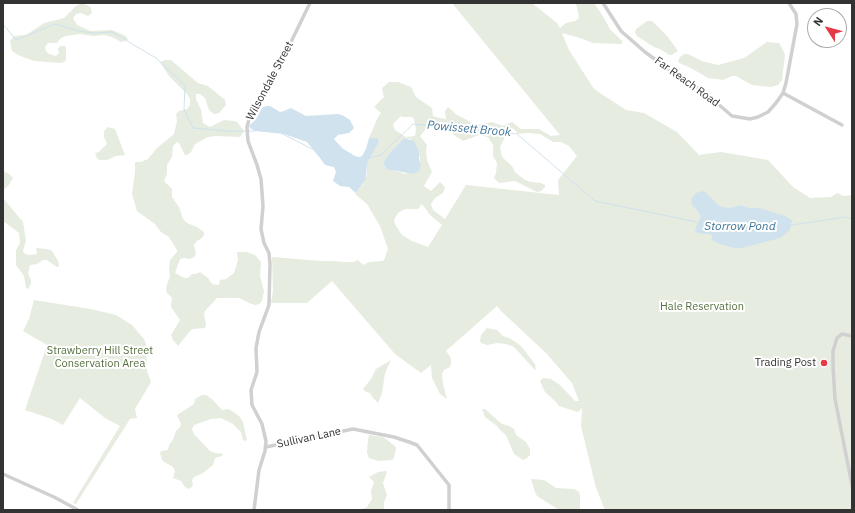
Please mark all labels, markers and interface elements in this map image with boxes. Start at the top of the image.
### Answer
north arrow [807,8,847,48]
text: N [810,14,826,29]
street label: Wilsondale Street [244,39,296,123]
street label: Far Reach Road [652,54,722,110]
water label: Powissett Brook [426,118,512,140]
water label: Storrow Pond [704,220,776,234]
park label: Hale Reservation [660,300,744,314]
park label: Strawberry Hill Street Conservation Area [47,344,153,370]
place label: Trading Post [755,356,816,370]
marker: Trading Post [819,358,829,368]
street label: Sullivan Lane [276,425,342,451]

